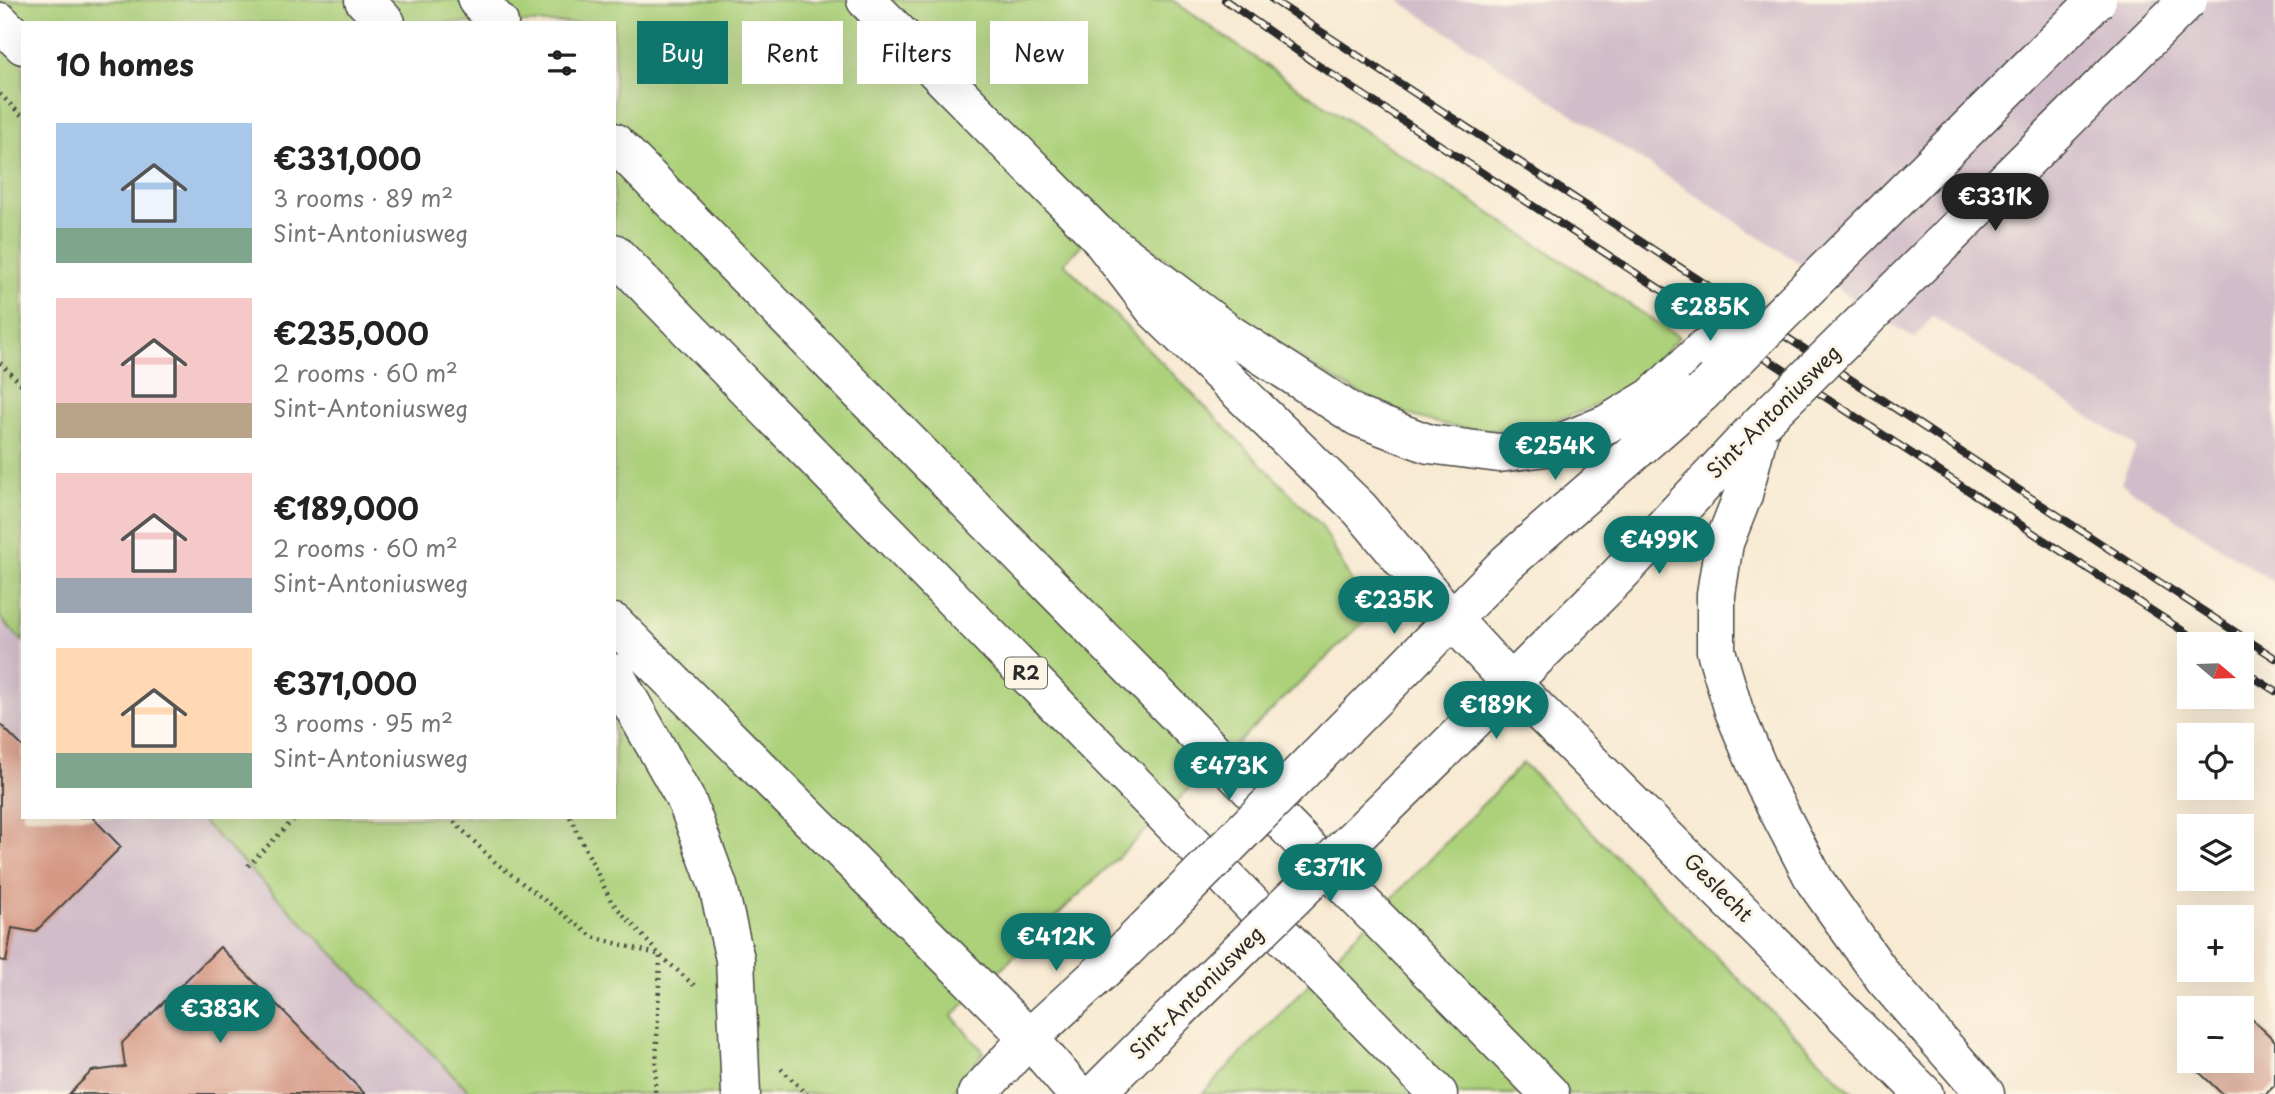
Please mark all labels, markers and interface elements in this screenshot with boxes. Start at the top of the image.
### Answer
chip: Buy [637,21,728,84]
chip: Rent [742,21,843,84]
chip: Filters [857,21,976,84]
chip: New [990,21,1088,84]
text: 10 homes [56,41,194,86]
icon: filters [543,44,581,82]
text: €331,000 [273,135,421,180]
icon: home [112,151,196,235]
pin: €331K [1946,174,2044,233]
text: €331K [1958,178,2032,213]
text: 3 rooms · 89 m² [273,180,453,215]
text: Sint-Antoniusweg [273,215,469,250]
pin: €285K [1661,284,1759,343]
text: €285K [1670,288,1750,323]
text: €235,000 [273,310,429,355]
icon: home [112,326,196,410]
street label: Sint-Antoniusweg [1698,336,1847,485]
text: 2 rooms · 60 m² [273,355,458,390]
text: Sint-Antoniusweg [273,390,469,425]
pin: €254K [1506,422,1604,482]
text: €254K [1515,427,1595,462]
text: €189,000 [273,485,419,530]
icon: home [112,501,196,585]
pin: €499K [1610,516,1708,576]
text: €499K [1620,521,1698,556]
text: 2 rooms · 60 m² [273,530,458,565]
text: Sint-Antoniusweg [273,565,469,600]
pin: €235K [1345,576,1443,636]
text: €235K [1354,581,1434,616]
north arrow [2177,632,2254,709]
map controls [2177,632,2254,1073]
road number: R2 [1005,658,1047,688]
text: €371,000 [273,660,417,705]
icon: home [112,676,196,760]
pin: €189K [1447,682,1545,741]
text: €189K [1460,686,1532,721]
text: 3 rooms · 95 m² [273,705,453,740]
button: locate [2177,723,2254,800]
text: Sint-Antoniusweg [273,740,469,775]
pin: €473K [1180,742,1278,802]
text: €473K [1190,747,1268,782]
button: layers [2177,814,2254,891]
pin: €371K [1281,844,1379,904]
street label: Geslecht [1677,845,1761,929]
text: €371K [1294,849,1366,884]
button: + [2177,905,2254,982]
pin: €412K [1007,914,1105,973]
street label: Sint-Antoniusweg [1121,917,1270,1066]
text: €412K [1017,918,1095,953]
pin: €383K [171,986,269,1045]
text: €383K [180,990,260,1025]
button: − [2177,996,2254,1073]

